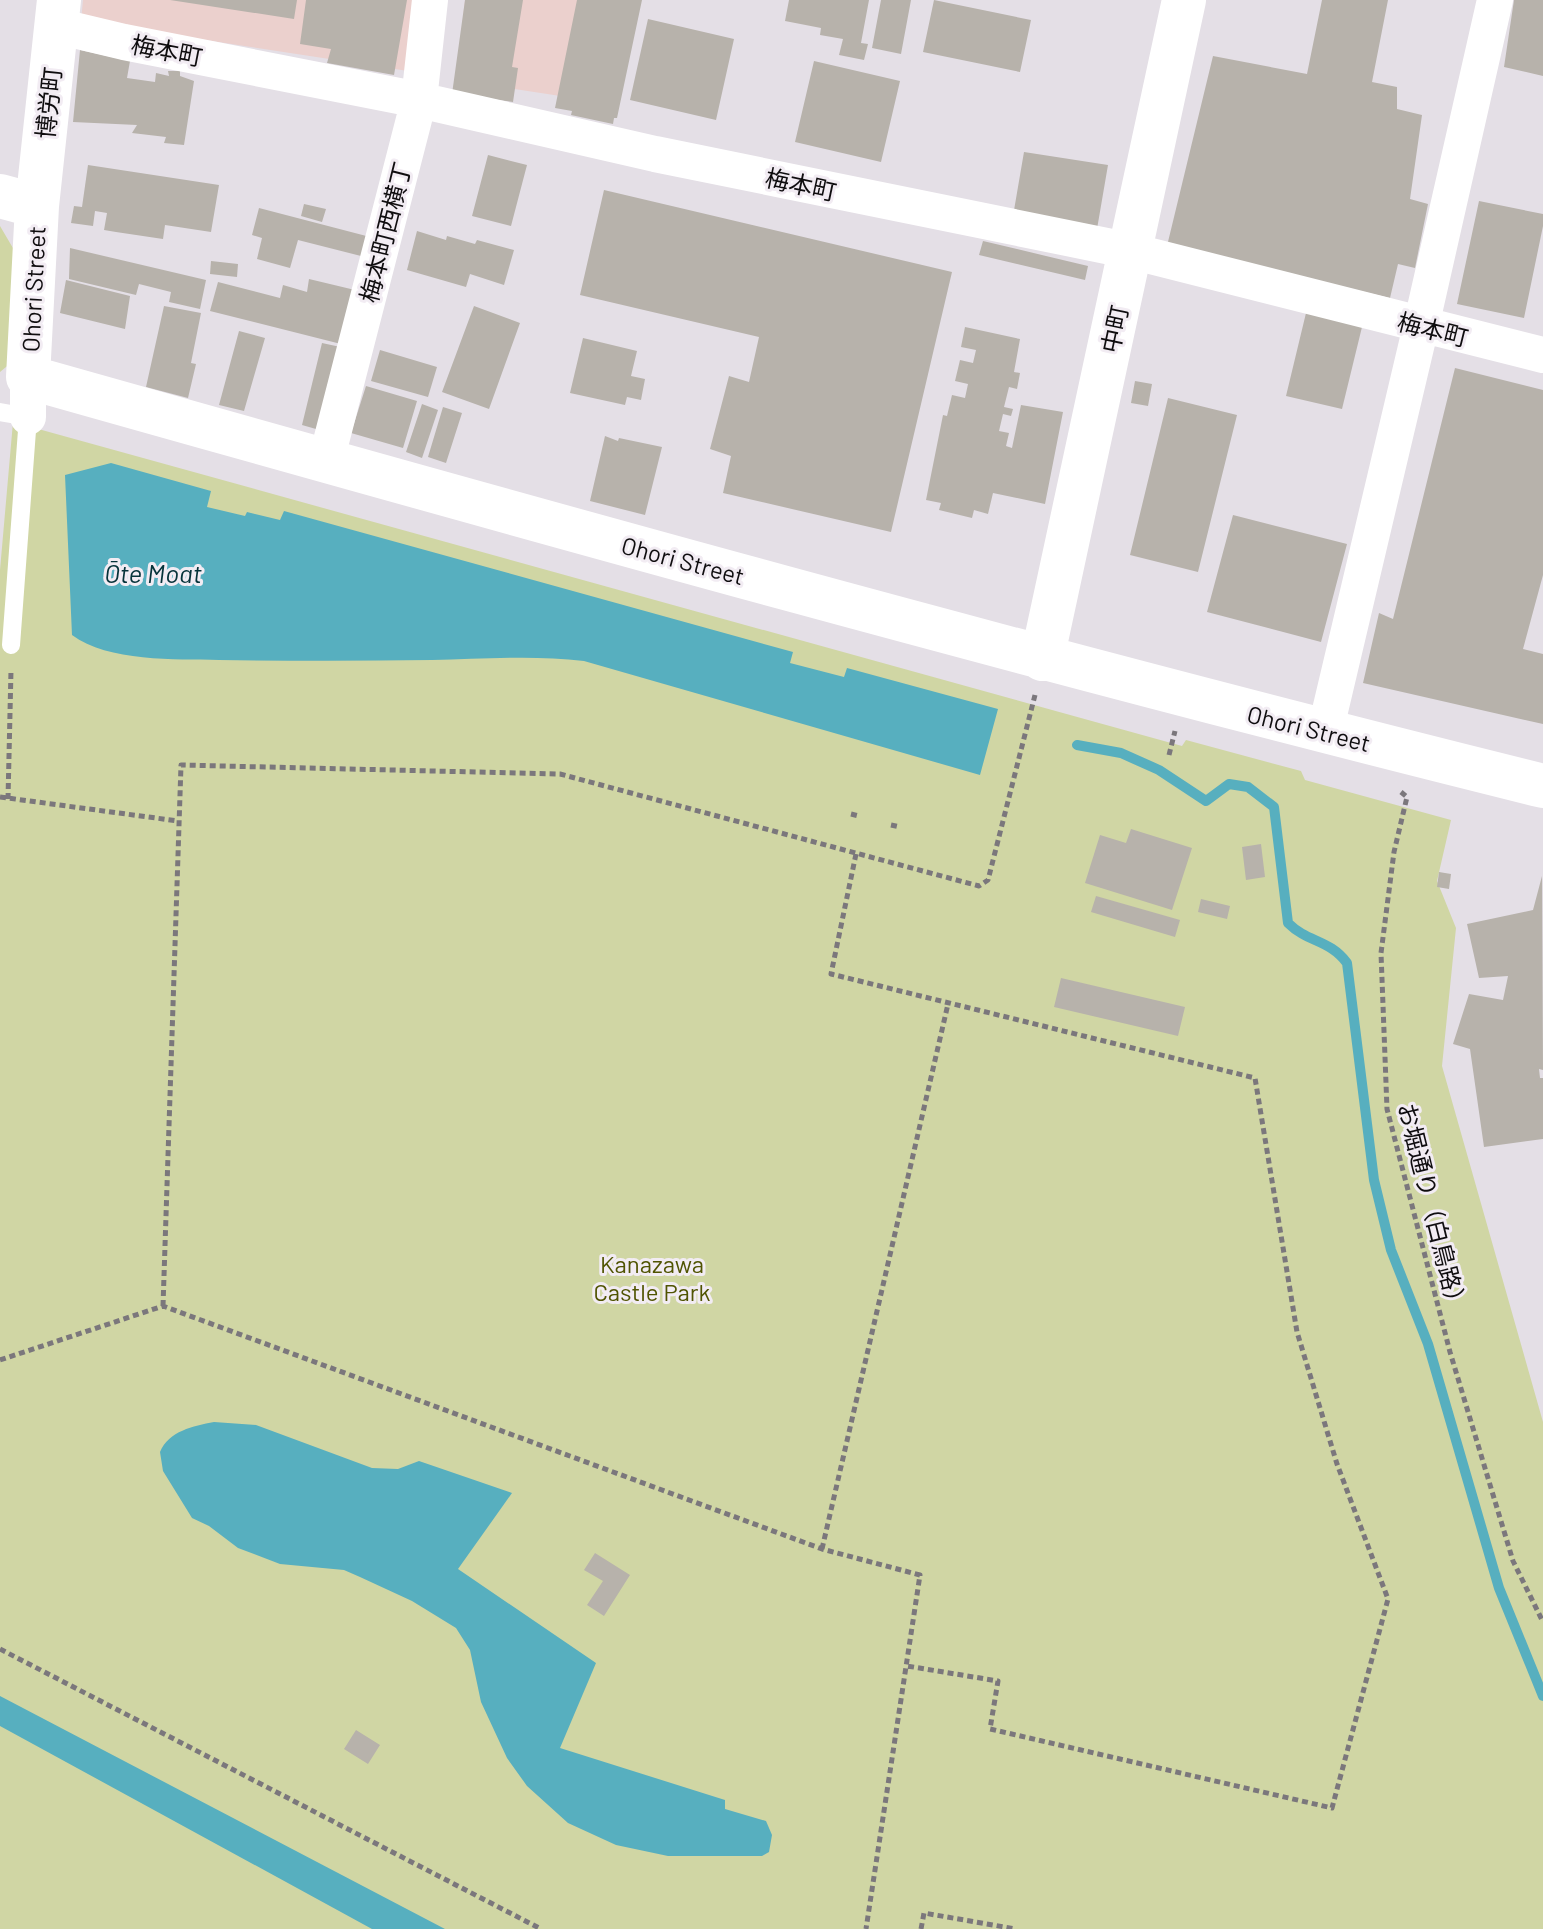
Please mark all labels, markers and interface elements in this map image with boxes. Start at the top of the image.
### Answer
street label: 梅本町 [129,29,205,71]
street label: 博労町 [30,66,66,140]
street label: 梅本町西横丁 [354,159,416,305]
street label: 梅本町 [763,162,839,206]
street label: Ohori Street [15,225,51,353]
street label: 中町 [1095,303,1133,355]
street label: 梅本町 [1395,306,1471,352]
street label: Ohori Street [618,530,748,590]
water label: Ōte Moat [104,557,202,588]
street label: Ohori Street [1244,699,1374,757]
street label: お堀通り（白鳥路） [1393,1100,1473,1316]
park label: Kanazawa Castle Park [593,1249,711,1306]

